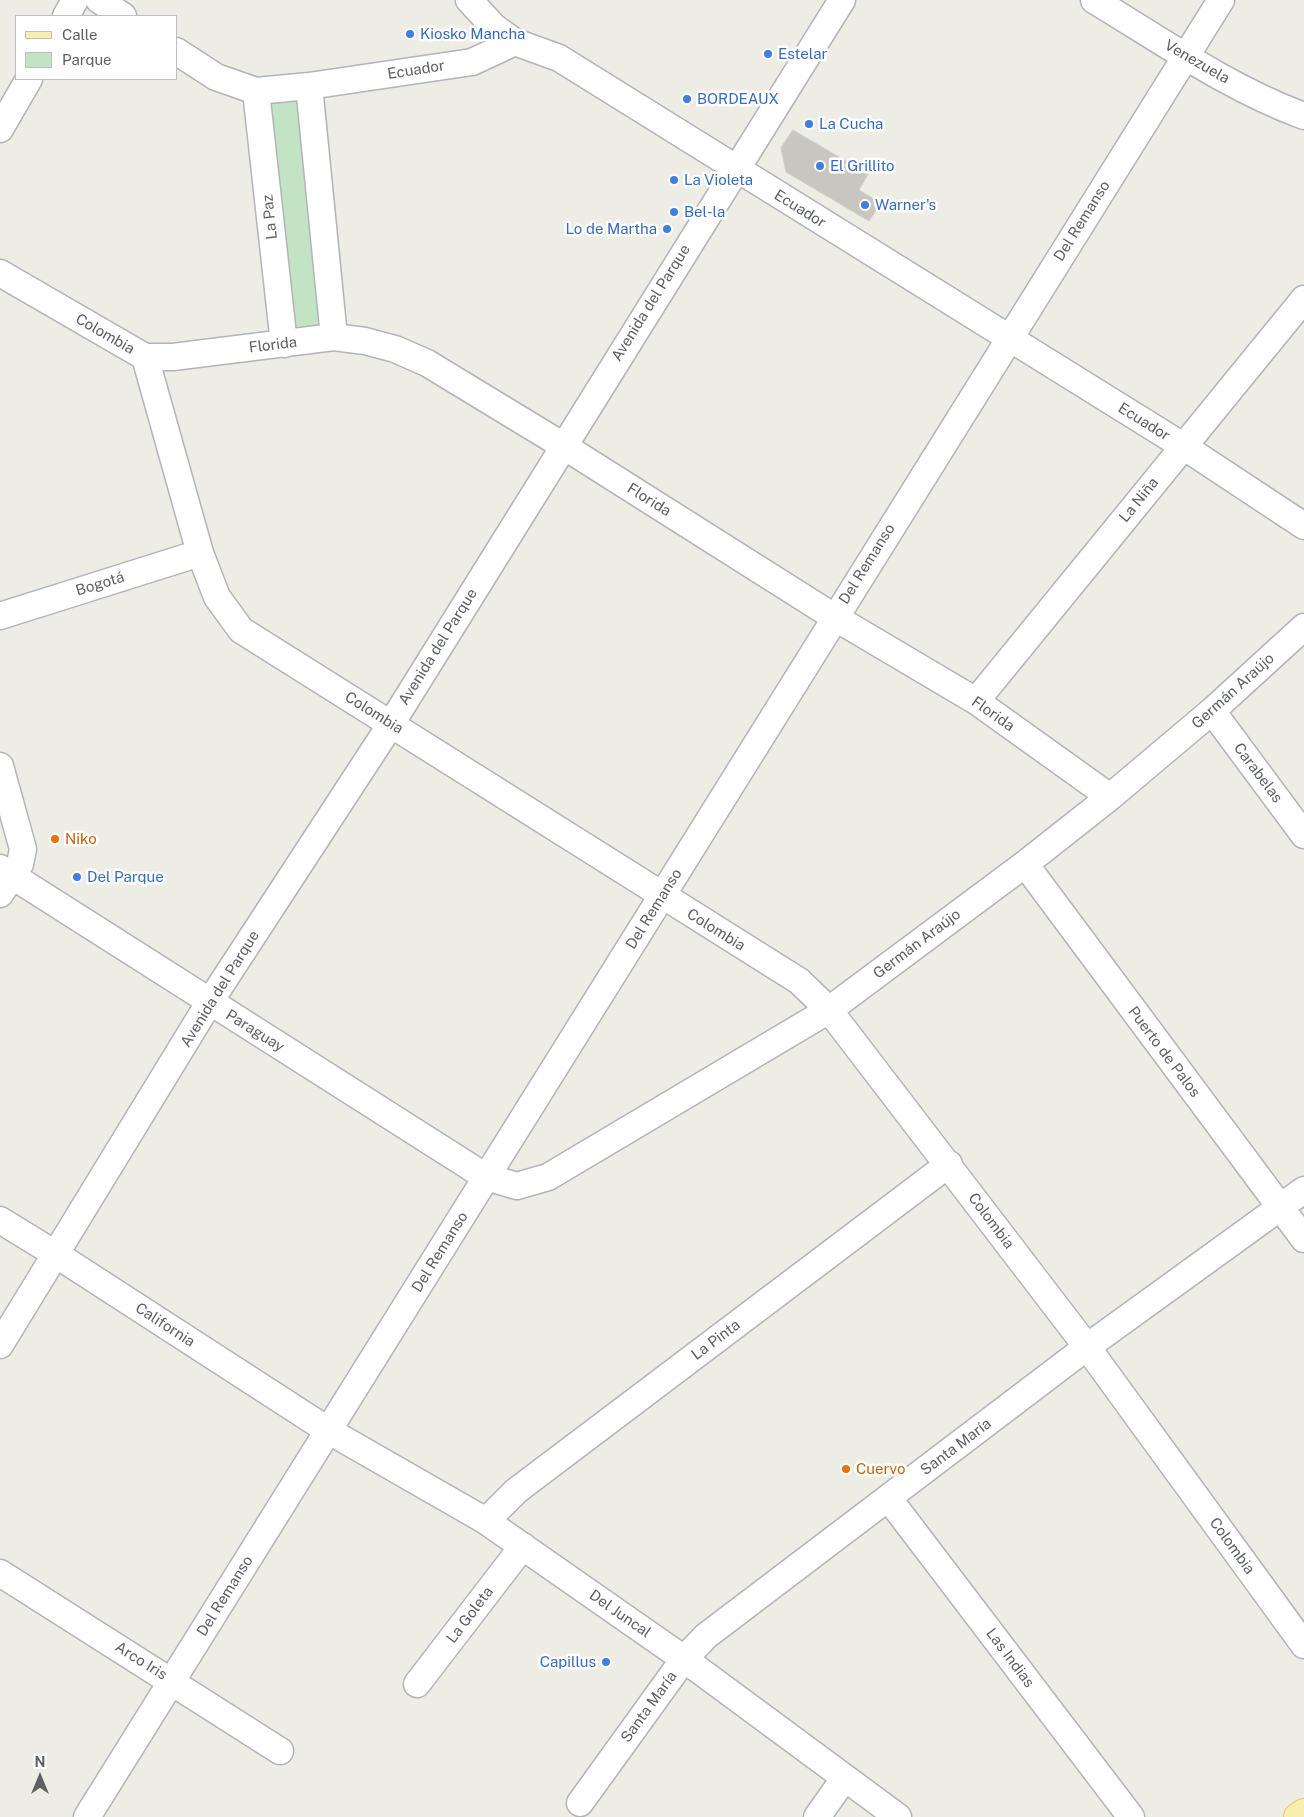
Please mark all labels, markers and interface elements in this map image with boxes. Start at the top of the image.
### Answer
legend [15,15,178,80]
place label: Kiosko Mancha [420,25,525,43]
text: Calle [62,26,98,43]
marker: Kiosko Mancha [404,28,416,40]
street label: Venezuela [1161,36,1233,88]
place label: Estelar [778,45,827,63]
marker: Estelar [762,48,774,60]
text: Parque [62,51,112,68]
street label: Ecuador [386,57,446,83]
place label: BORDEAUX [697,90,779,108]
marker: BORDEAUX [681,93,693,105]
place label: La Cucha [819,115,883,133]
marker: La Cucha [803,118,815,130]
place label: El Grillito [830,157,895,175]
marker: El Grillito [814,160,826,172]
place label: La Violeta [684,171,753,189]
marker: La Violeta [668,174,680,186]
street label: Del Remanso [1050,177,1114,265]
street label: Ecuador [771,186,829,232]
street label: La Paz [259,194,281,240]
place label: Warner's [875,196,936,214]
marker: Warner's [859,199,871,211]
place label: Bel-la [684,203,725,221]
marker: Bel-la [668,206,680,218]
place label: Lo de Martha [565,220,657,238]
marker: Lo de Martha [661,223,673,235]
street label: Avenida del Parque [608,241,694,365]
street label: Colombia [72,310,138,358]
street label: Florida [248,333,298,357]
street label: Ecuador [1115,399,1173,445]
street label: La Niña [1116,474,1162,526]
street label: Florida [624,480,674,520]
street label: Del Remanso [835,520,899,608]
street label: Bogotá [74,568,126,600]
street label: Avenida del Parque [395,585,481,709]
street label: Germán Araújo [1188,649,1278,733]
street label: Colombia [342,688,406,738]
street label: Florida [968,693,1018,735]
street label: Carabelas [1230,740,1286,806]
place label: Niko [65,830,97,848]
marker: Niko [49,833,61,845]
street label: Del Remanso [622,865,686,953]
place label: Del Parque [87,868,164,886]
marker: Del Parque [71,871,83,883]
street label: Colombia [684,905,748,955]
street label: Germán Araújo [870,905,964,983]
street label: Avenida del Parque [177,927,263,1051]
street label: Puerto de Palos [1124,1003,1204,1101]
street label: Paraguay [222,1006,288,1056]
street label: Colombia [964,1189,1018,1253]
street label: Del Remanso [408,1208,472,1296]
street label: California [132,1299,198,1351]
street label: La Pinta [688,1316,744,1364]
street label: Santa María [917,1415,995,1479]
place label: Cuervo [856,1460,905,1478]
marker: Cuervo [840,1463,852,1475]
street label: Colombia [1206,1514,1258,1578]
street label: Del Remanso [193,1552,257,1640]
street label: La Goleta [443,1583,497,1647]
street label: Del Juncal [586,1586,654,1642]
street label: Las Indias [982,1625,1038,1691]
street label: Arco Iris [112,1638,170,1684]
place label: Capillus [540,1653,596,1671]
marker: Capillus [600,1656,612,1668]
street label: Santa María [617,1668,681,1746]
north arrow [15,1752,65,1802]
text: N [35,1754,45,1770]

